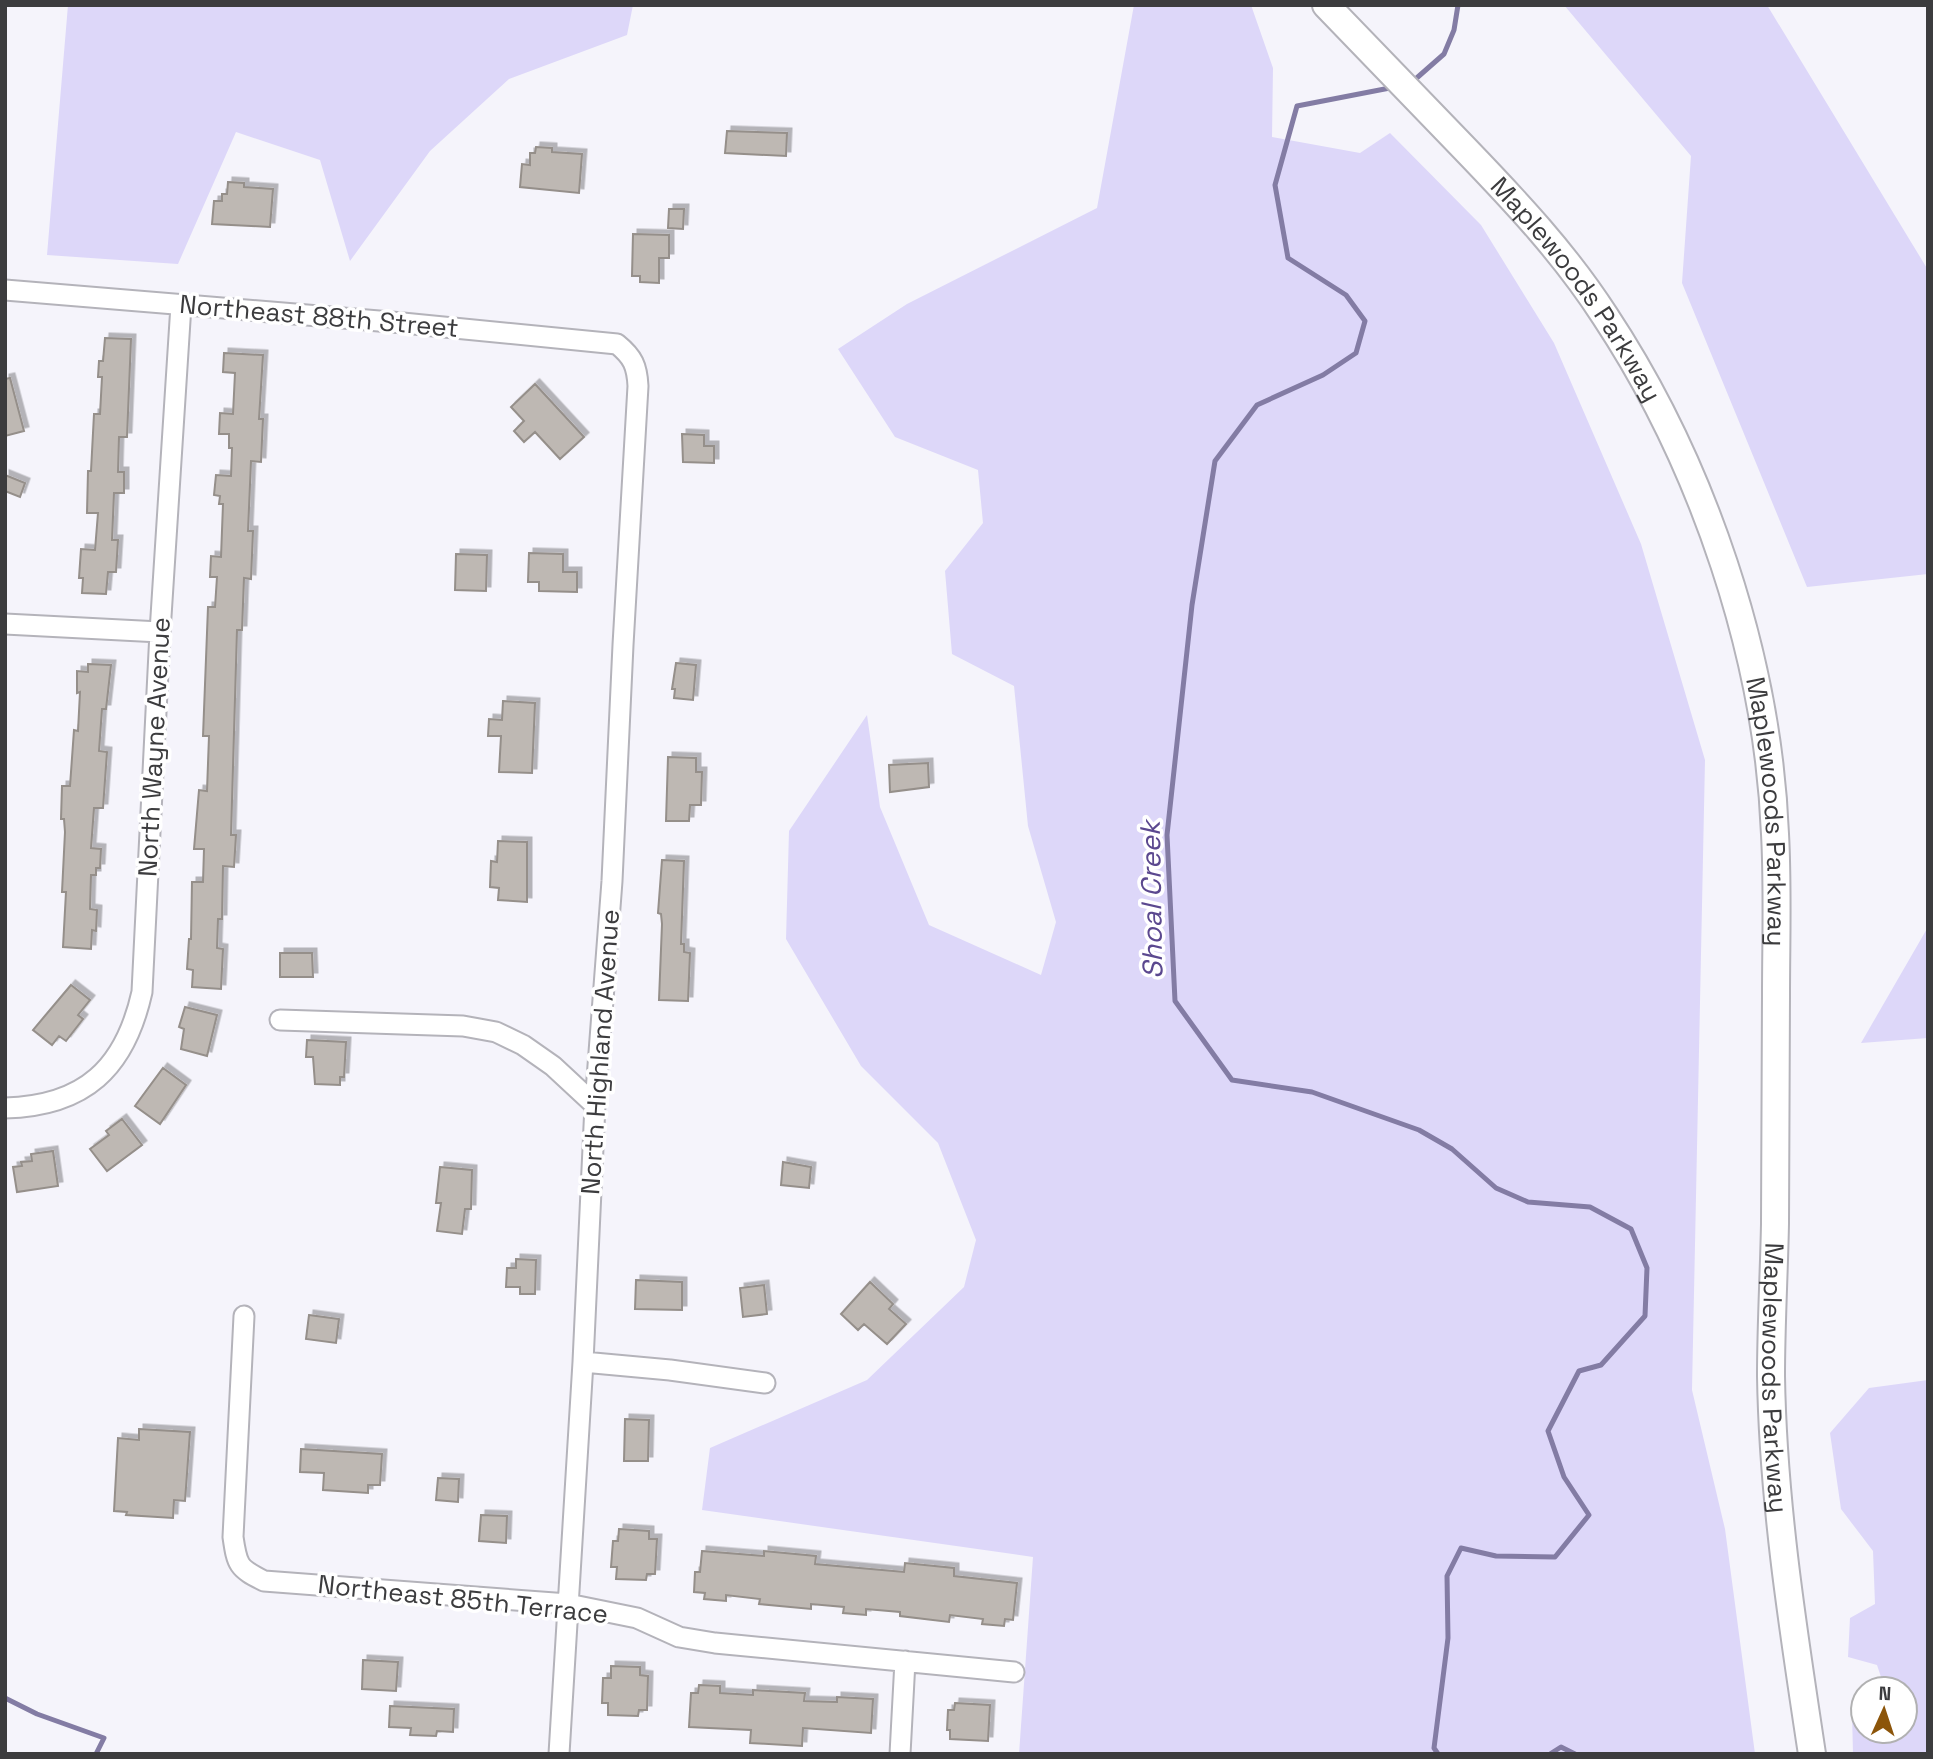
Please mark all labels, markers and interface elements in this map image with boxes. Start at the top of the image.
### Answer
street label: Maplewoods Parkway [1483,170,1669,407]
street label: Northeast 88th Street [178,287,460,345]
street label: North Wayne Avenue [130,616,178,878]
street label: Maplewoods Parkway [1738,674,1794,947]
water label: Shoal Creek [1132,818,1170,979]
street label: North Highland Avenue [573,908,627,1196]
street label: Maplewoods Parkway [1754,1242,1796,1515]
street label: Northeast 85th Terrace [316,1567,610,1631]
north arrow [1849,1675,1919,1745]
text: N [1878,1681,1892,1706]

